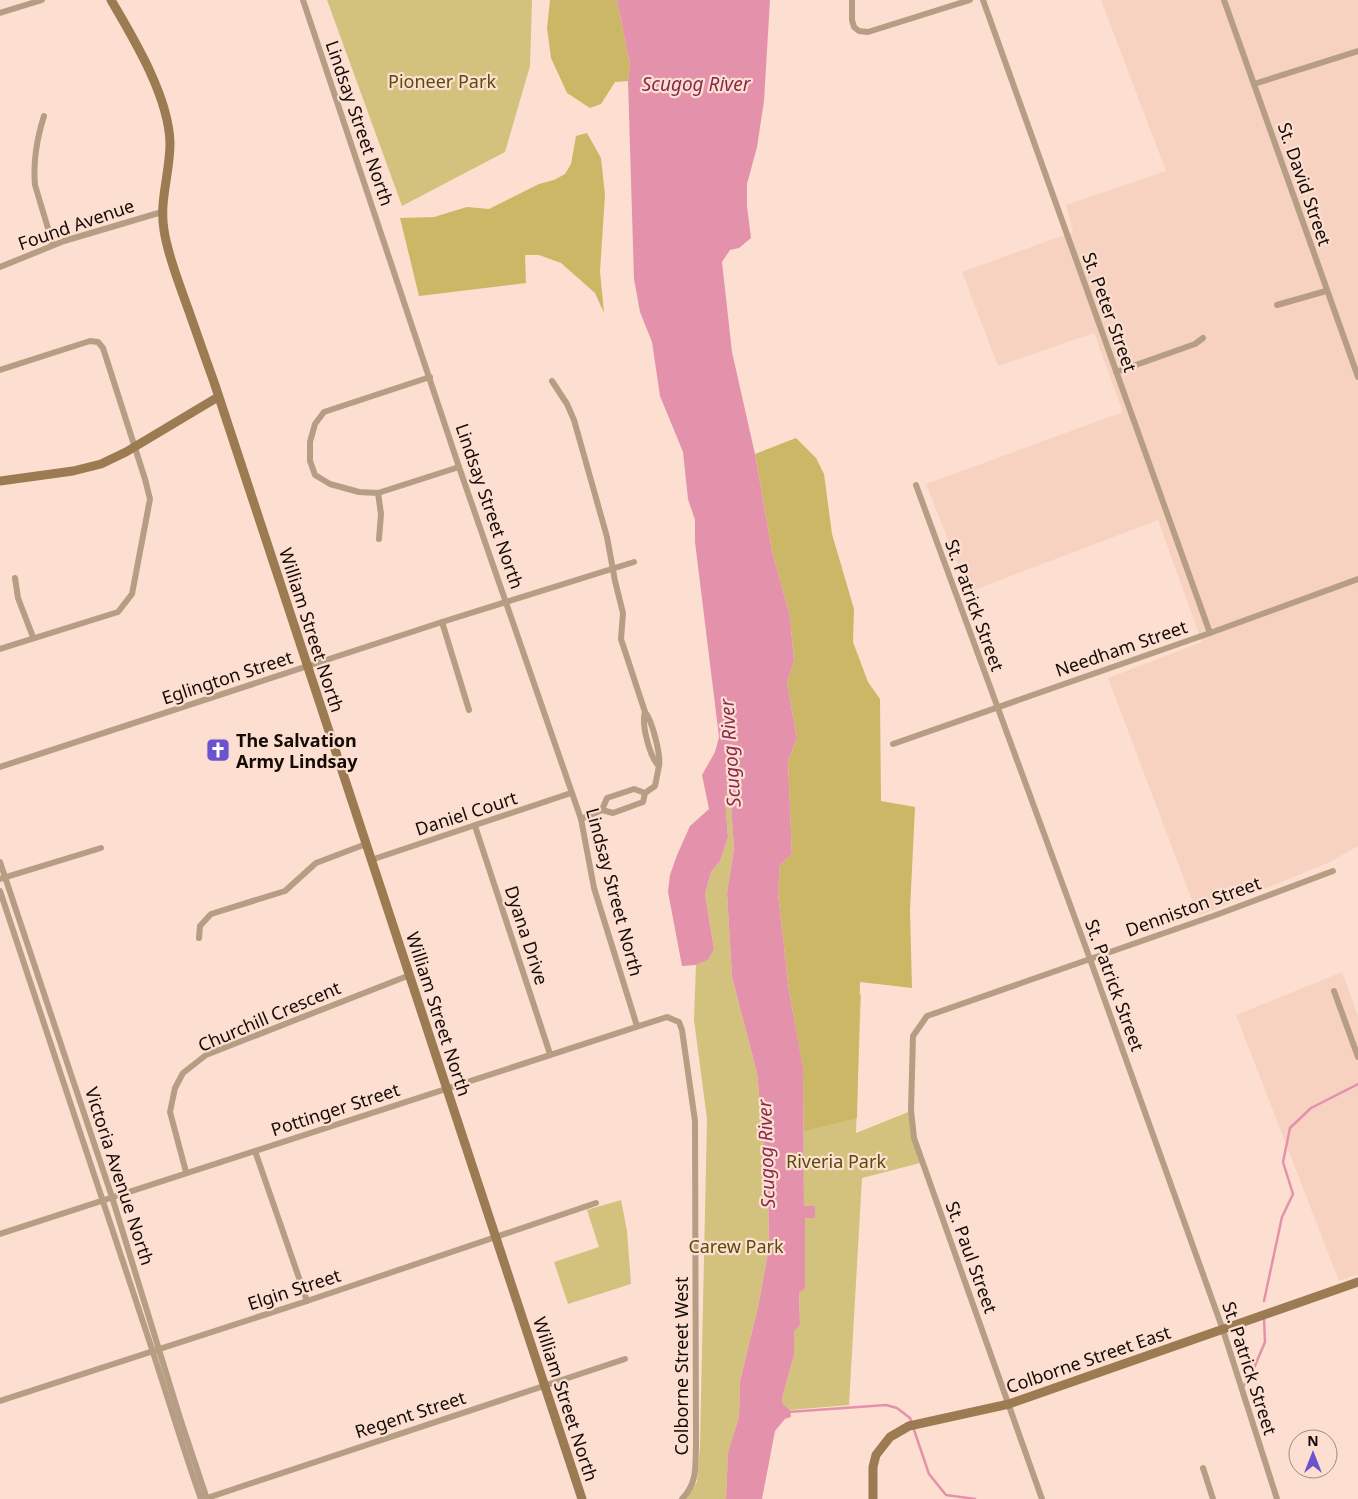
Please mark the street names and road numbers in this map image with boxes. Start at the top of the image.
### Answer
street label: Lindsay Street North [320,37,400,209]
street label: St. David Street [1273,119,1337,249]
street label: Found Avenue [15,193,137,255]
street label: St. Peter Street [1077,249,1143,376]
street label: Lindsay Street North [450,420,530,592]
street label: St. Patrick Street [940,536,1010,675]
street label: William Street North [274,545,350,715]
street label: Needham Street [1052,614,1191,682]
street label: Eglington Street [159,644,296,709]
street label: Daniel Court [412,785,520,841]
street label: Lindsay Street North [581,805,649,979]
street label: Denniston Street [1122,870,1264,942]
street label: Dyana Drive [500,882,554,988]
street label: St. Patrick Street [1080,916,1150,1055]
street label: William Street North [401,929,477,1099]
street label: Churchill Crescent [194,975,344,1057]
street label: Pottinger Street [268,1077,403,1141]
street label: Victoria Avenue North [80,1084,160,1268]
street label: St. Paul Street [941,1198,1004,1317]
street label: Elgin Street [244,1263,344,1315]
street label: Colborne Street West [669,1276,693,1455]
street label: St. Patrick Street [1217,1298,1283,1438]
street label: William Street North [528,1314,604,1484]
street label: Colborne Street East [1003,1319,1174,1398]
street label: Regent Street [352,1385,469,1443]

